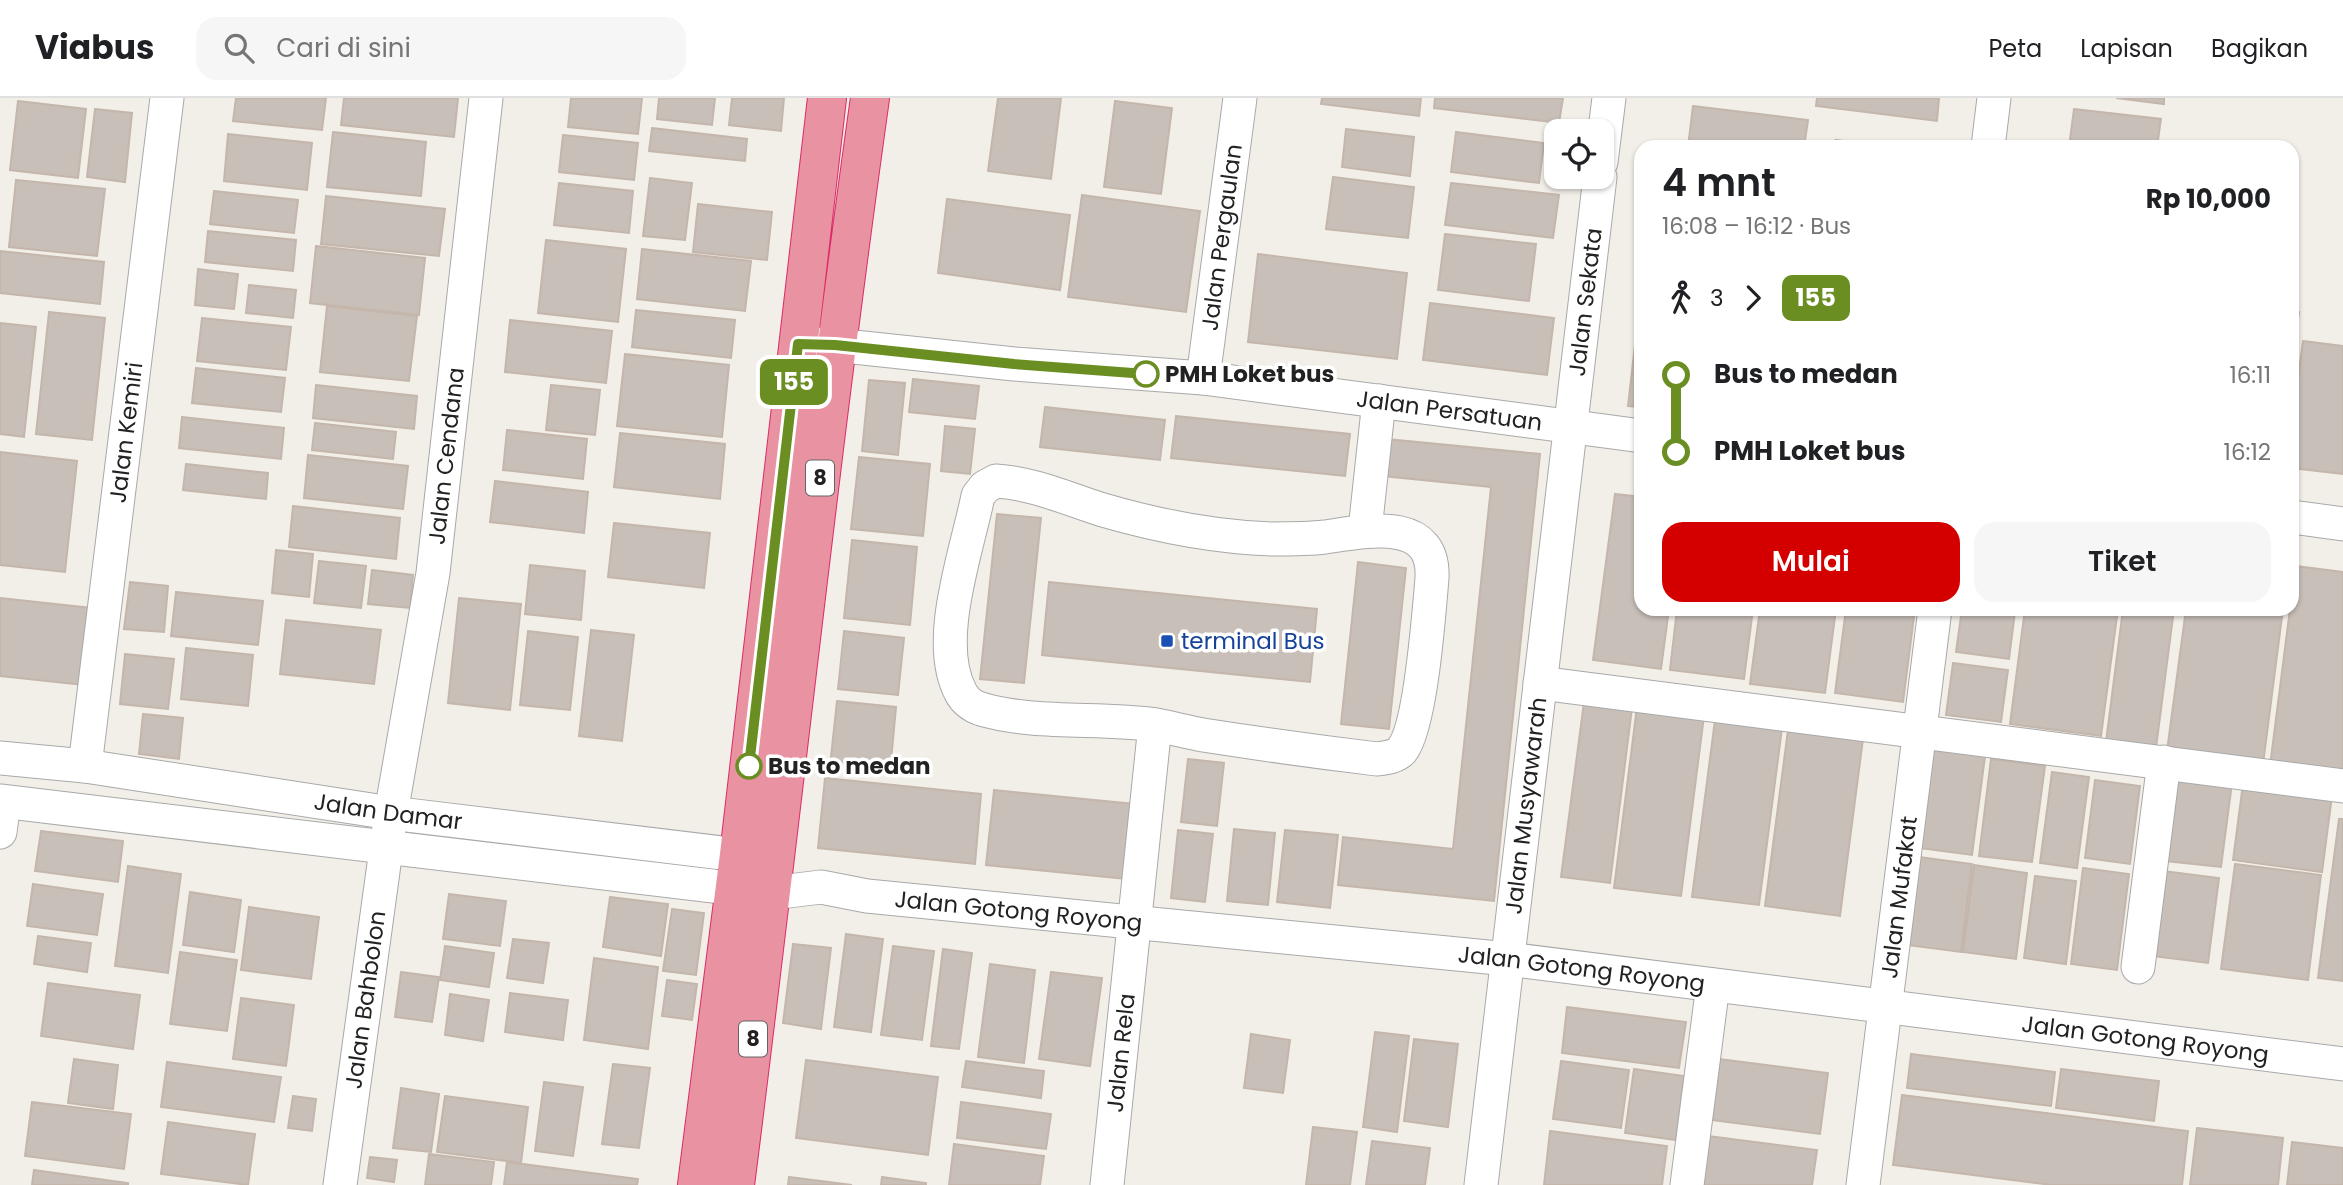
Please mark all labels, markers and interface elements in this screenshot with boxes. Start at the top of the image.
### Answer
search box [196,17,686,80]
text: Viabus [35,24,154,71]
icon: search [220,29,258,67]
text: Cari di sini [276,30,411,66]
text: Peta [1988,32,2042,65]
text: Lapisan [2080,32,2173,65]
text: Bagikan [2211,32,2308,65]
map controls [1544,119,1614,189]
button: locate [1544,119,1614,189]
street label: Jalan Pergaulan [1193,142,1250,332]
text: 4 mnt [1662,156,1776,209]
text: Rp 10,000 [2146,181,2271,217]
text: 16:08 – 16:12 · Bus [1662,210,1851,242]
street label: Jalan Sekata [1561,226,1610,378]
icon: walk [1662,279,1700,317]
icon: forward [1734,279,1772,317]
text: 155 [1796,281,1836,314]
text: 3 [1710,282,1724,314]
text: Bus to medan [1714,356,1898,392]
place label: PMH Loket bus [1165,358,1334,390]
line badge: 155 [754,359,834,405]
text: 16:11 [2229,359,2271,391]
street label: Jalan Kemiri [101,360,150,505]
marker: PMH Loket bus [1133,361,1159,387]
text: 155 [774,365,814,398]
street label: Jalan Cendana [420,366,472,546]
street label: Jalan Persatuan [1354,382,1544,439]
text: PMH Loket bus [1714,433,1905,469]
text: 16:12 [2224,436,2271,468]
road number: 8 [806,460,834,496]
button: Mulai [1662,522,1960,602]
button: Tiket [1974,522,2271,602]
place label: terminal Bus [1181,625,1324,657]
marker: terminal Bus [1159,633,1175,649]
street label: Jalan Musyawarah [1497,695,1554,916]
place label: Bus to medan [768,750,931,782]
marker: Bus to medan [736,753,762,779]
street label: Jalan Damar [312,785,464,837]
street label: Jalan Mufakat [1873,814,1925,980]
street label: Jalan Gotong Royong [893,883,1144,939]
street label: Jalan Bahbolon [337,909,393,1091]
street label: Jalan Gotong Royong [1456,938,1707,1000]
street label: Jalan Rela [1099,992,1143,1114]
street label: Jalan Gotong Royong [2020,1008,2271,1071]
road number: 8 [739,1021,767,1056]

